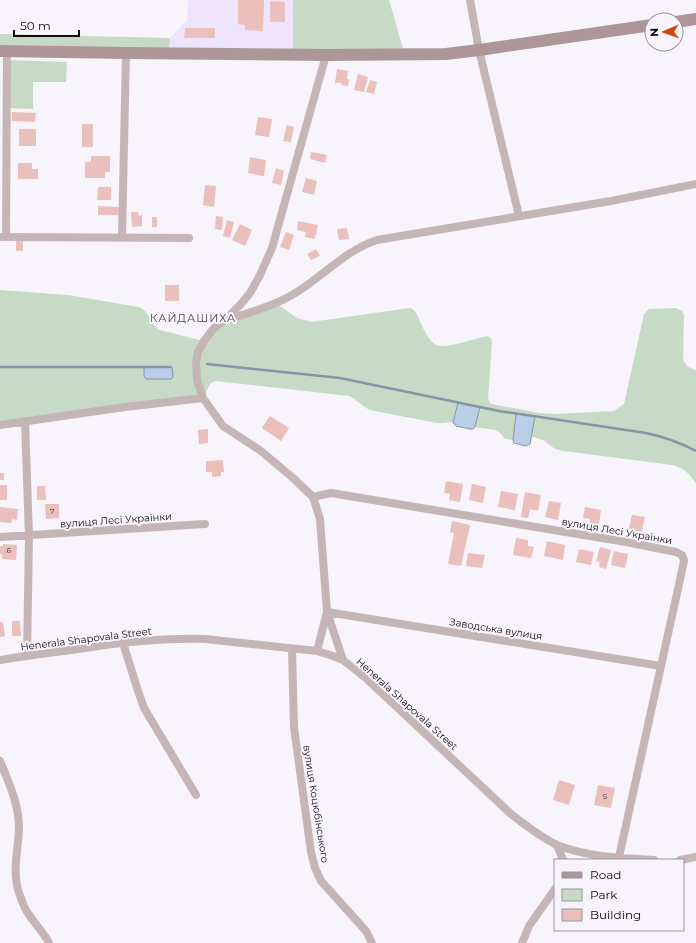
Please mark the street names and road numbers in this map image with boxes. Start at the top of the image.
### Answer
street label: вулиця Лесі Українки [60,510,172,530]
street label: вулиця Лесі Українки [561,515,673,547]
street label: Заводська вулиця [449,615,543,643]
street label: Henerala Shapovala Street [20,625,152,653]
street label: Henerala Shapovala Street [354,655,460,753]
street label: вулиця Коцюбінського [300,744,332,864]

